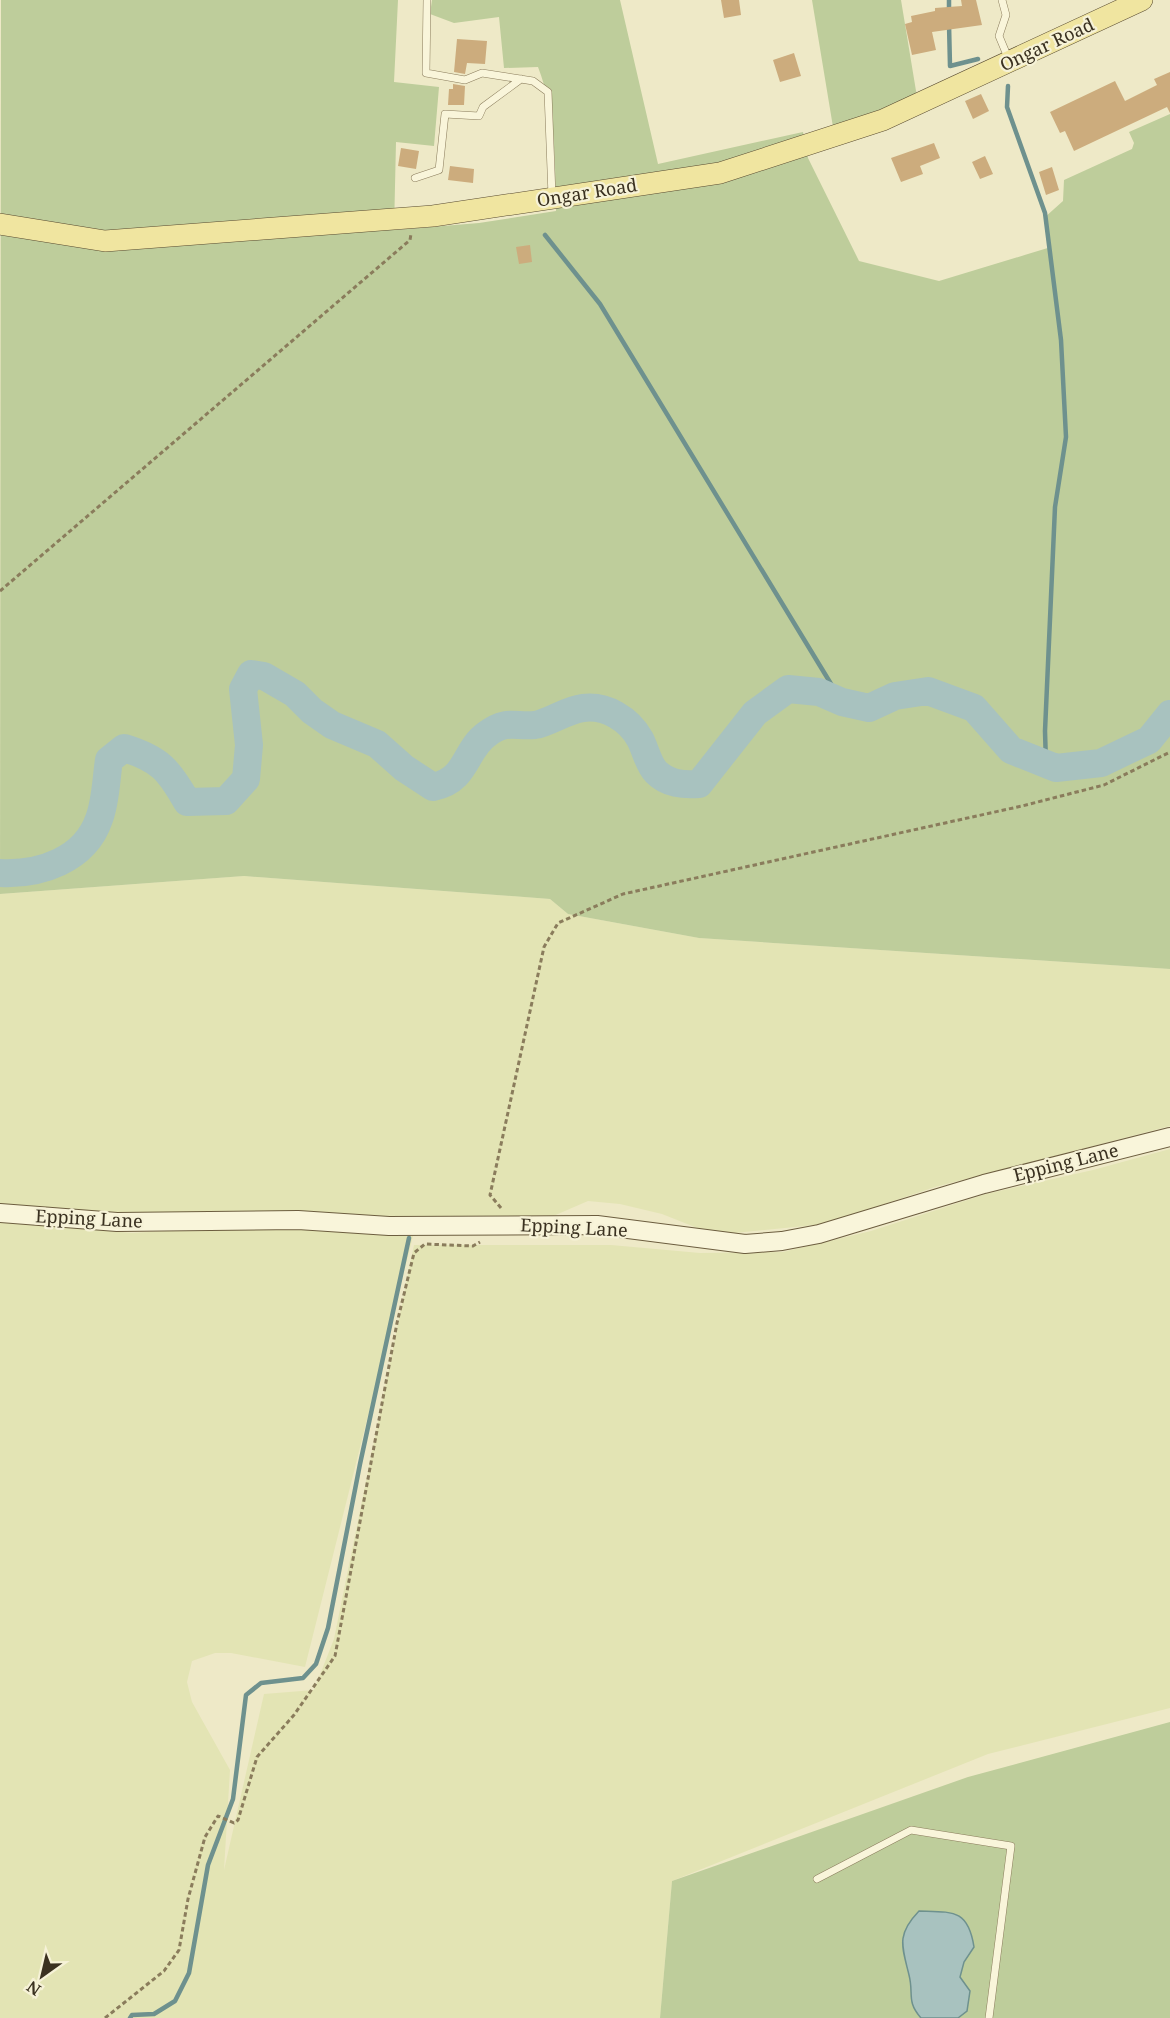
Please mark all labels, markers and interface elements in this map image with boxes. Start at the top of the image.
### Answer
street label: Ongar Road [996,12,1098,76]
street label: Ongar Road [535,172,639,212]
street label: Epping Lane [1011,1137,1121,1187]
street label: Epping Lane [35,1203,143,1233]
street label: Epping Lane [520,1212,628,1242]
north arrow [12,1946,72,2006]
text: N [22,1976,45,2001]

